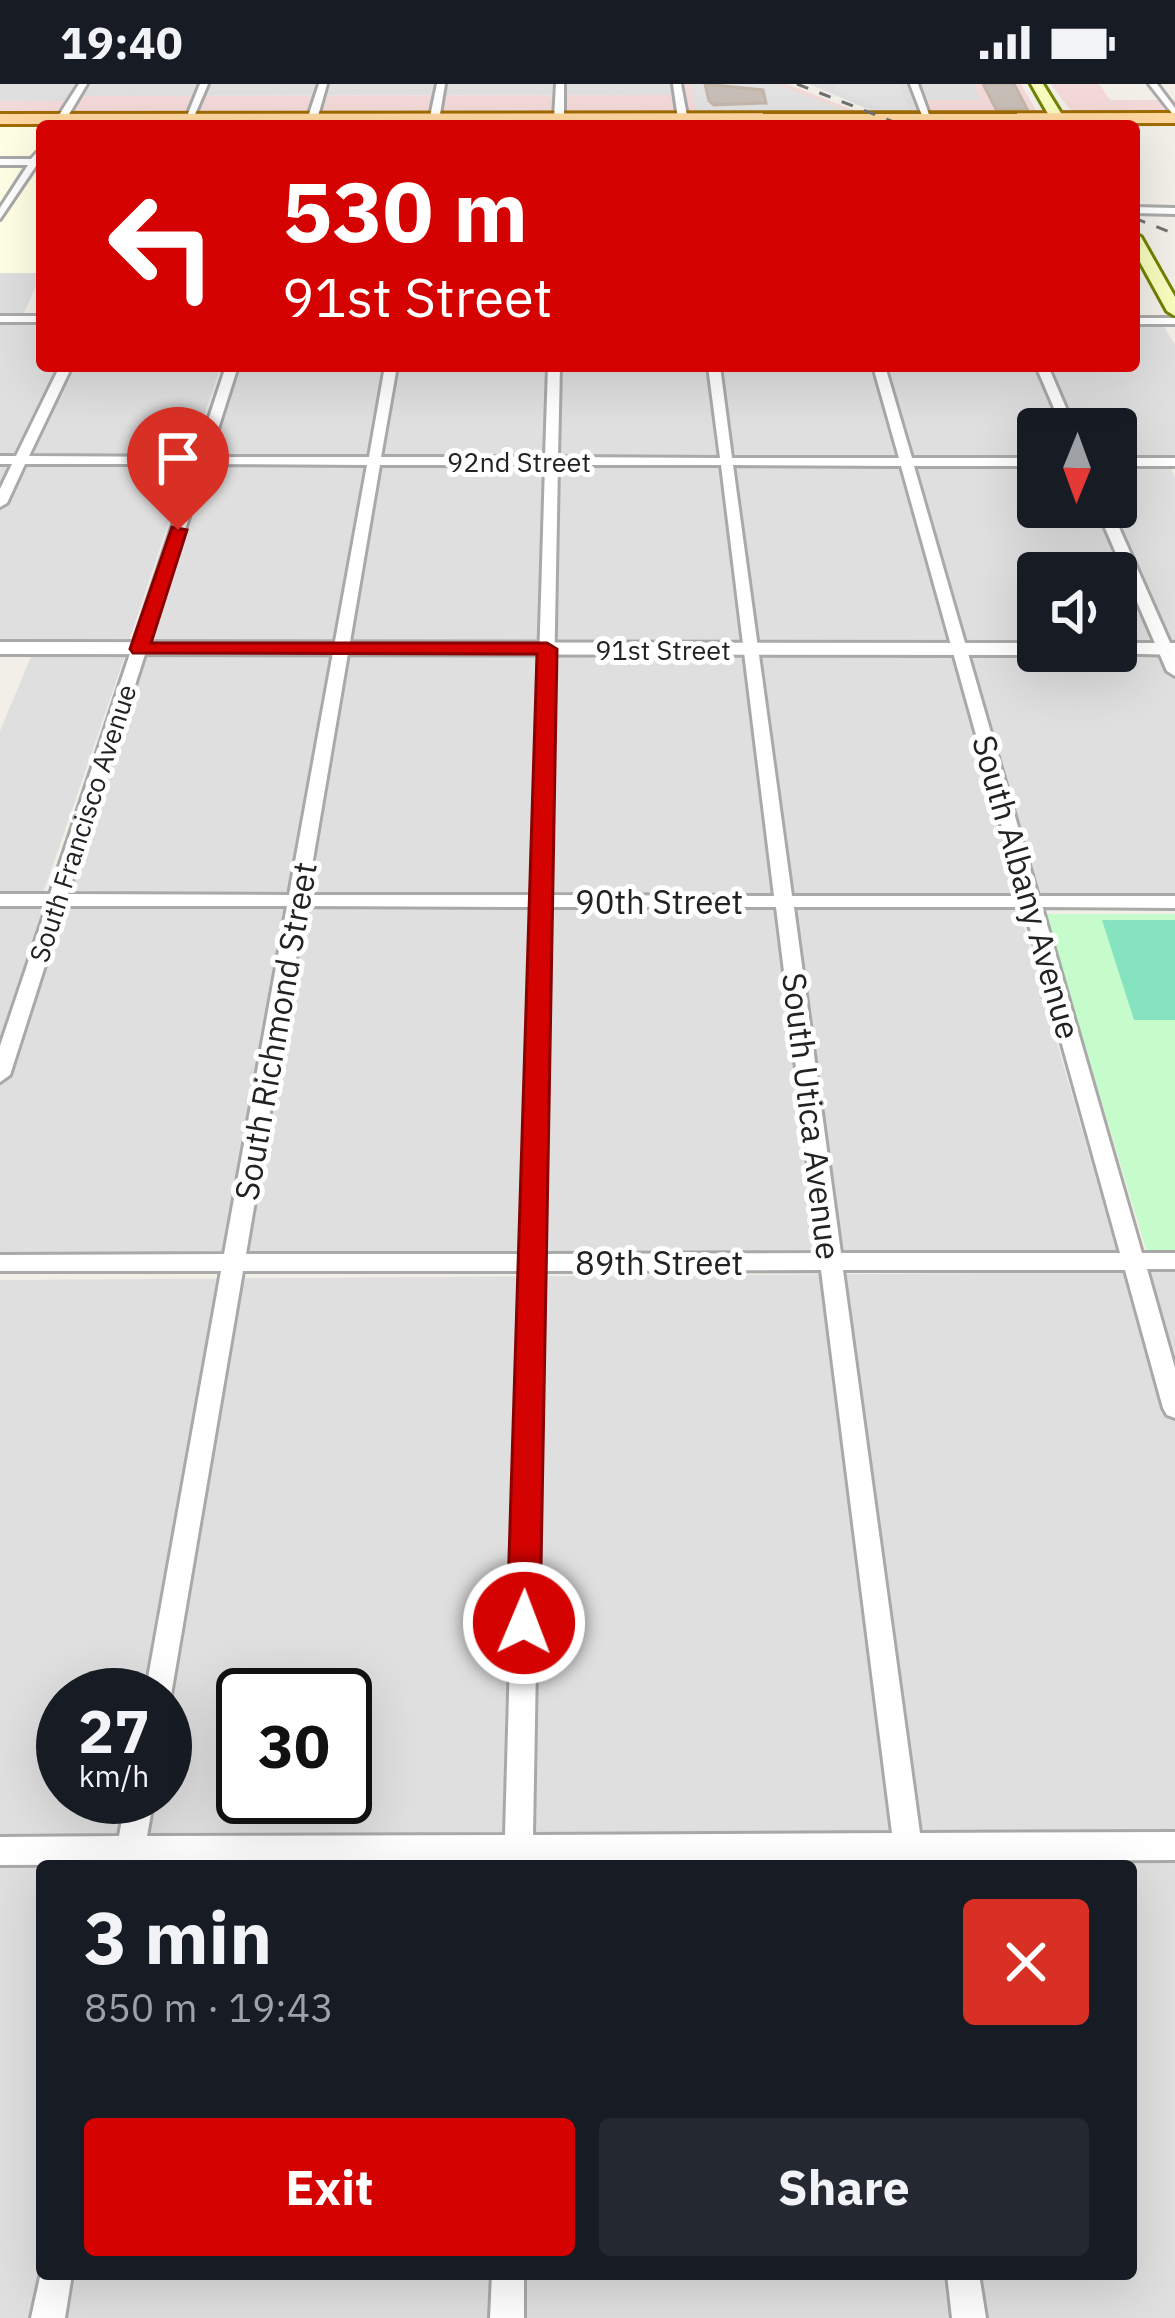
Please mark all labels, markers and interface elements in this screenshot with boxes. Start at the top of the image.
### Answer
text: 19:40 [60,13,183,71]
text: 530 m [282,156,528,265]
icon: left [84,168,240,324]
text: 91st Street [282,262,553,332]
pin [127,407,229,530]
north arrow [1017,408,1137,528]
map controls [1017,408,1137,672]
icon: arrive [145,425,211,491]
street label: 92nd Street [447,444,591,479]
button: sound [1017,552,1137,672]
street label: 91st Street [595,632,731,667]
street label: South Francisco Avenue [21,680,143,966]
street label: South Albany Avenue [963,730,1091,1044]
street label: South Richmond Street [224,859,326,1203]
street label: 90th Street [575,880,743,923]
street label: South Utica Avenue [773,970,851,1262]
street label: 89th Street [575,1241,743,1284]
position arrow [461,1560,587,1686]
speed limit sign: 30 [216,1668,372,1824]
text: 27 [78,1691,150,1770]
text: km/h [79,1756,149,1795]
text: 3 min [84,1890,272,1984]
button: close [963,1899,1089,2025]
text: 850 m · 19:43 [84,1982,334,2033]
button: Exit [84,2118,575,2256]
button: Share [599,2118,1089,2256]

